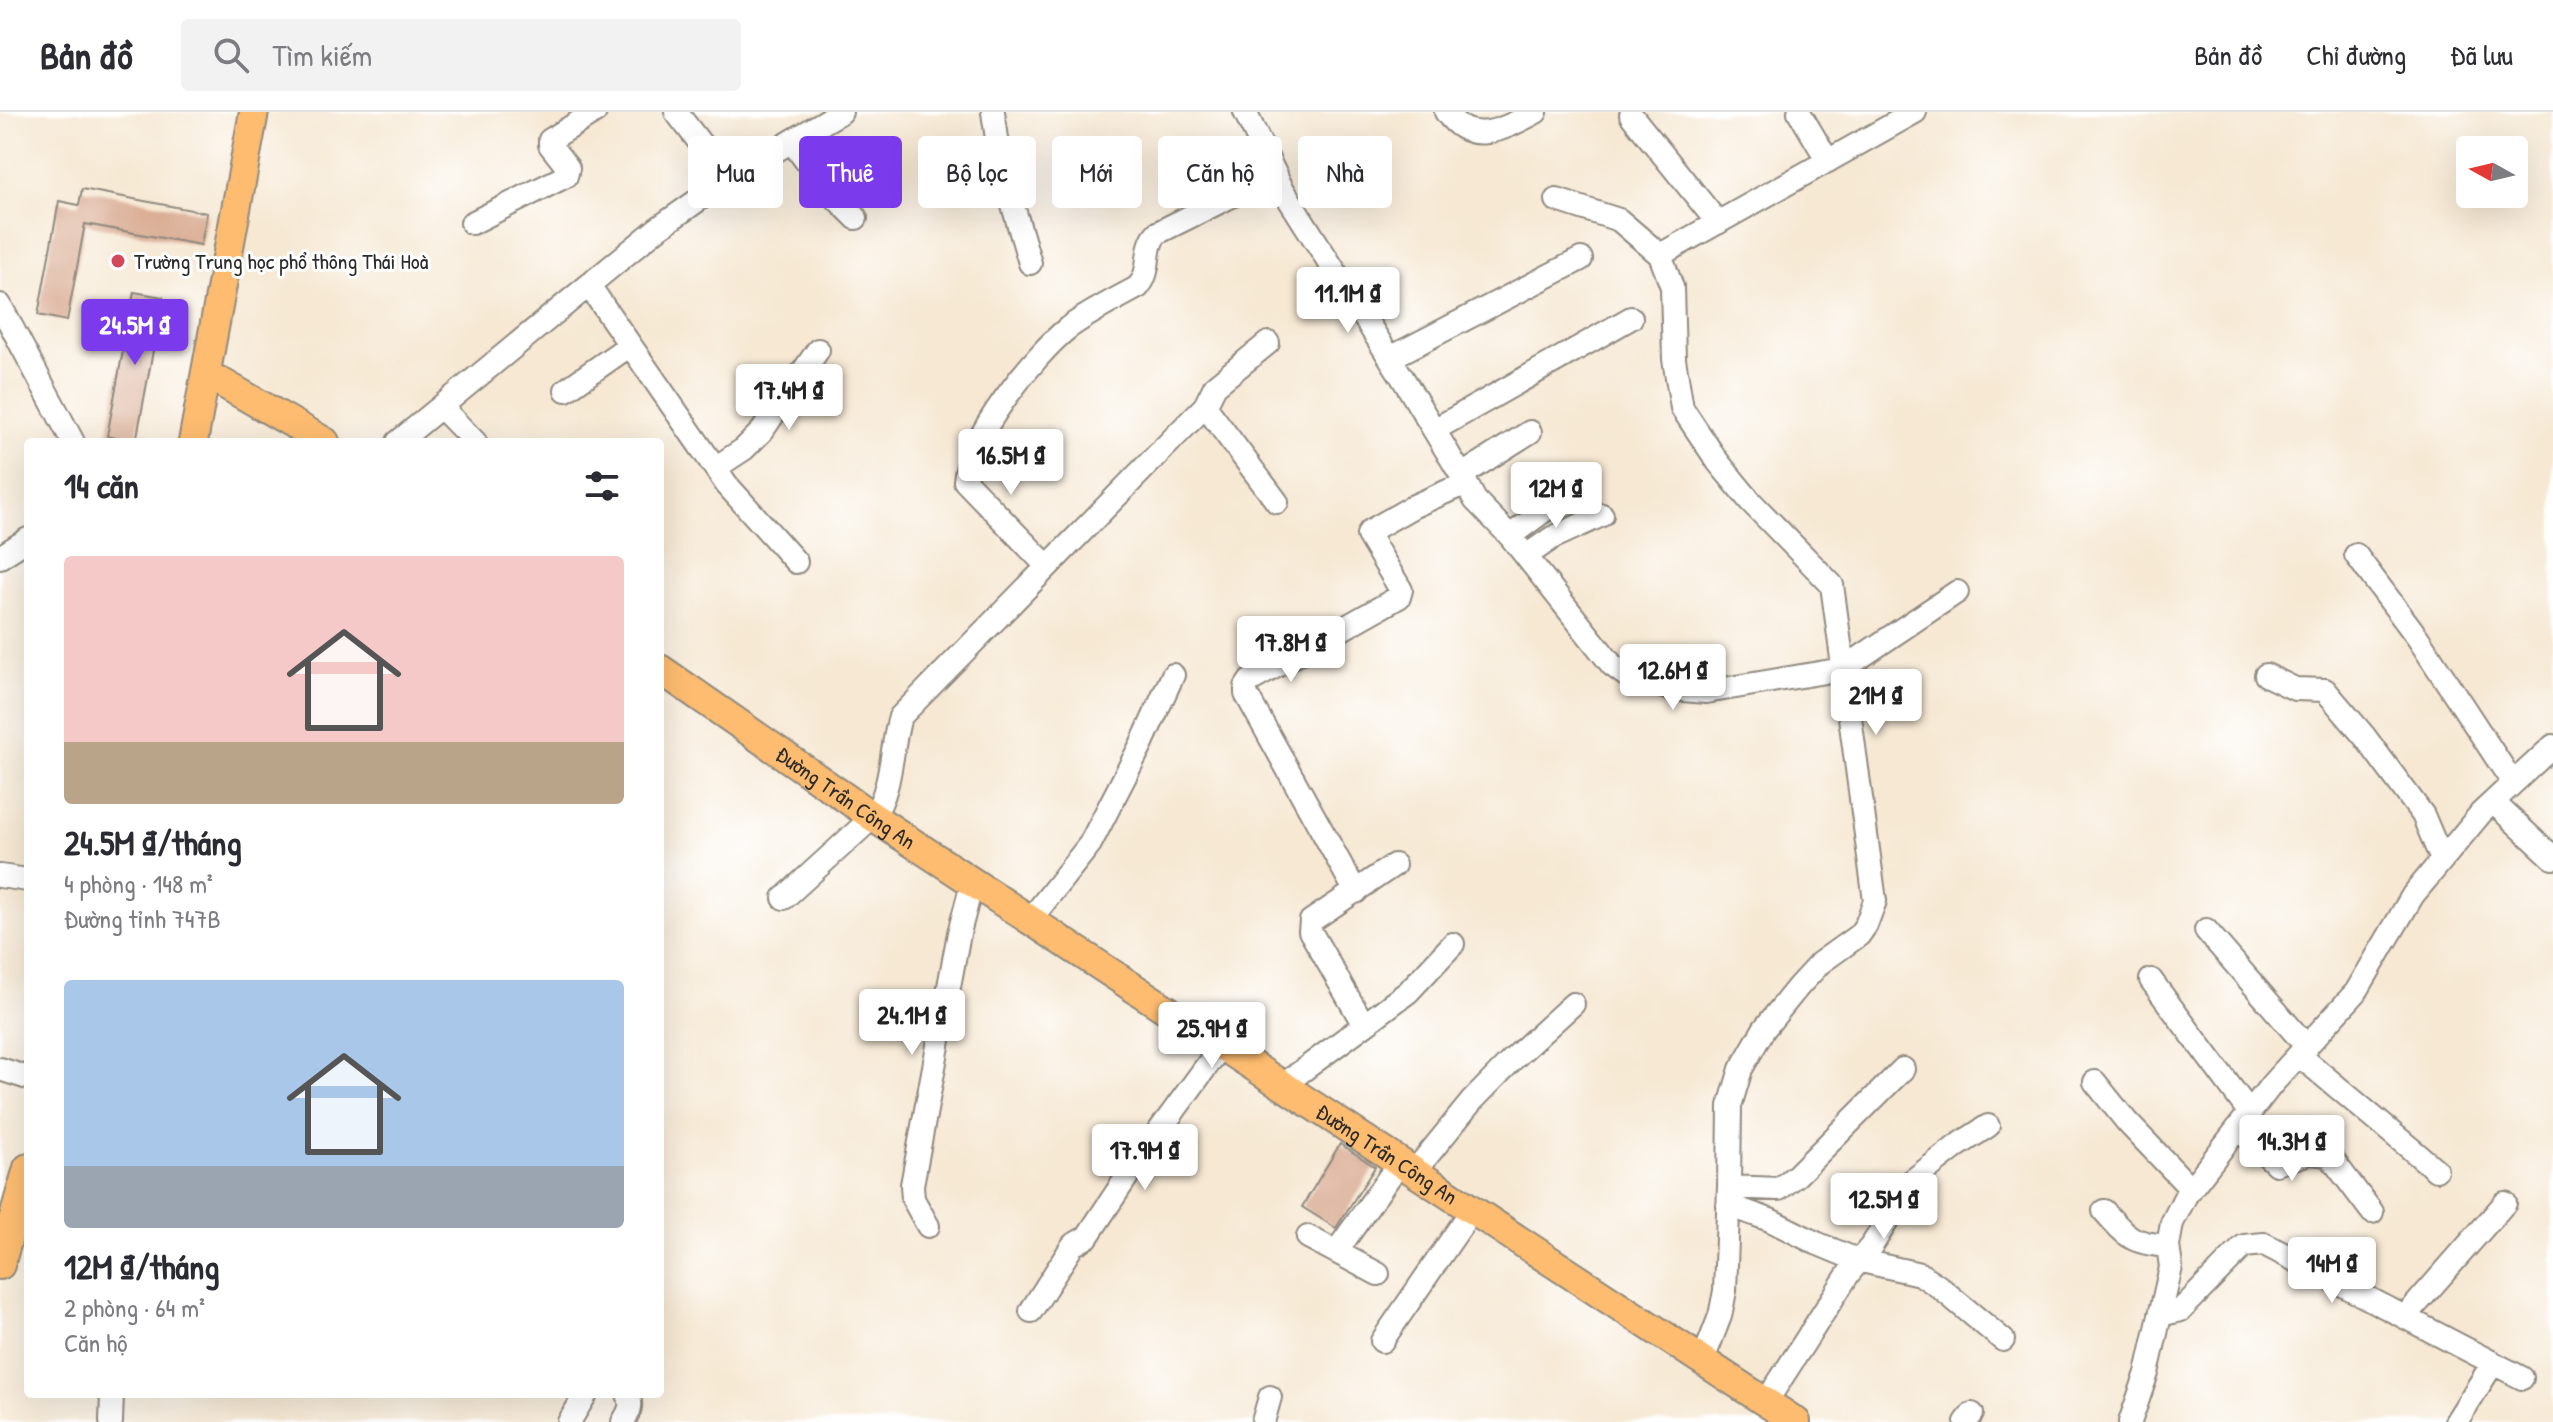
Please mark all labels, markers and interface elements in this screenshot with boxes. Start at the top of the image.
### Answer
search box [181,19,741,91]
text: Bản đồ [40,29,133,81]
icon: search [209,33,253,77]
text: Tìm kiếm [273,35,372,75]
text: Bản đồ [2194,36,2262,74]
text: Chỉ đường [2306,36,2406,74]
text: Đã lưu [2450,36,2513,74]
chip: Mua [688,136,783,208]
chip: Thuê [799,136,902,208]
chip: Bộ lọc [918,136,1036,208]
chip: Mới [1052,136,1142,208]
chip: Căn hộ [1158,136,1282,208]
chip: Nhà [1298,136,1392,208]
north arrow [2456,136,2528,208]
map controls [2456,136,2528,208]
place label: Trường Trung học phổ thông Thái Hoà [134,246,429,276]
marker: Trường Trung học phổ thông Thái Hoà [109,252,127,270]
pin: 11.1M ₫ [1274,267,1422,335]
text: 11.1M ₫ [1315,275,1381,310]
pin: 24.5M ₫ [61,299,209,367]
text: 24.5M ₫ [99,307,171,342]
pin: 17.4M ₫ [715,364,863,432]
text: 17.4M ₫ [754,372,824,407]
pin: 16.5M ₫ [937,429,1085,497]
text: 16.5M ₫ [976,437,1046,472]
pin: 12M ₫ [1500,462,1612,530]
text: 14 căn [64,463,139,509]
icon: filters [580,464,624,508]
text: 12M ₫ [1529,470,1583,505]
icon: home [272,608,416,752]
pin: 17.8M ₫ [1217,616,1365,684]
text: 17.8M ₫ [1255,624,1327,659]
pin: 12.6M ₫ [1599,644,1747,712]
text: 12.6M ₫ [1638,652,1708,687]
pin: 21M ₫ [1820,669,1932,737]
text: 21M ₫ [1849,677,1903,712]
street label: Đường Trần Công An [770,739,922,856]
text: 24.5M ₫/tháng [64,820,242,866]
text: 4 phòng · 148 m² [64,866,213,901]
text: Đường tỉnh 747B [64,901,221,936]
pin: 24.1M ₫ [838,989,986,1057]
text: 24.1M ₫ [877,997,947,1032]
pin: 25.9M ₫ [1138,1002,1286,1070]
text: 25.9M ₫ [1176,1010,1248,1045]
icon: home [272,1032,416,1176]
street label: Đường Trần Công An [1310,1097,1464,1211]
pin: 14.3M ₫ [2218,1115,2366,1183]
text: 14.3M ₫ [2257,1123,2327,1158]
pin: 17.9M ₫ [1071,1124,1219,1192]
text: 17.9M ₫ [1110,1132,1180,1167]
pin: 12.5M ₫ [1810,1173,1958,1241]
text: 12.5M ₫ [1848,1181,1920,1216]
pin: 14M ₫ [2276,1237,2388,1305]
text: 12M ₫/tháng [64,1244,219,1290]
text: 14M ₫ [2306,1245,2358,1280]
text: 2 phòng · 64 m² [64,1290,205,1325]
text: Căn hộ [64,1325,128,1360]

